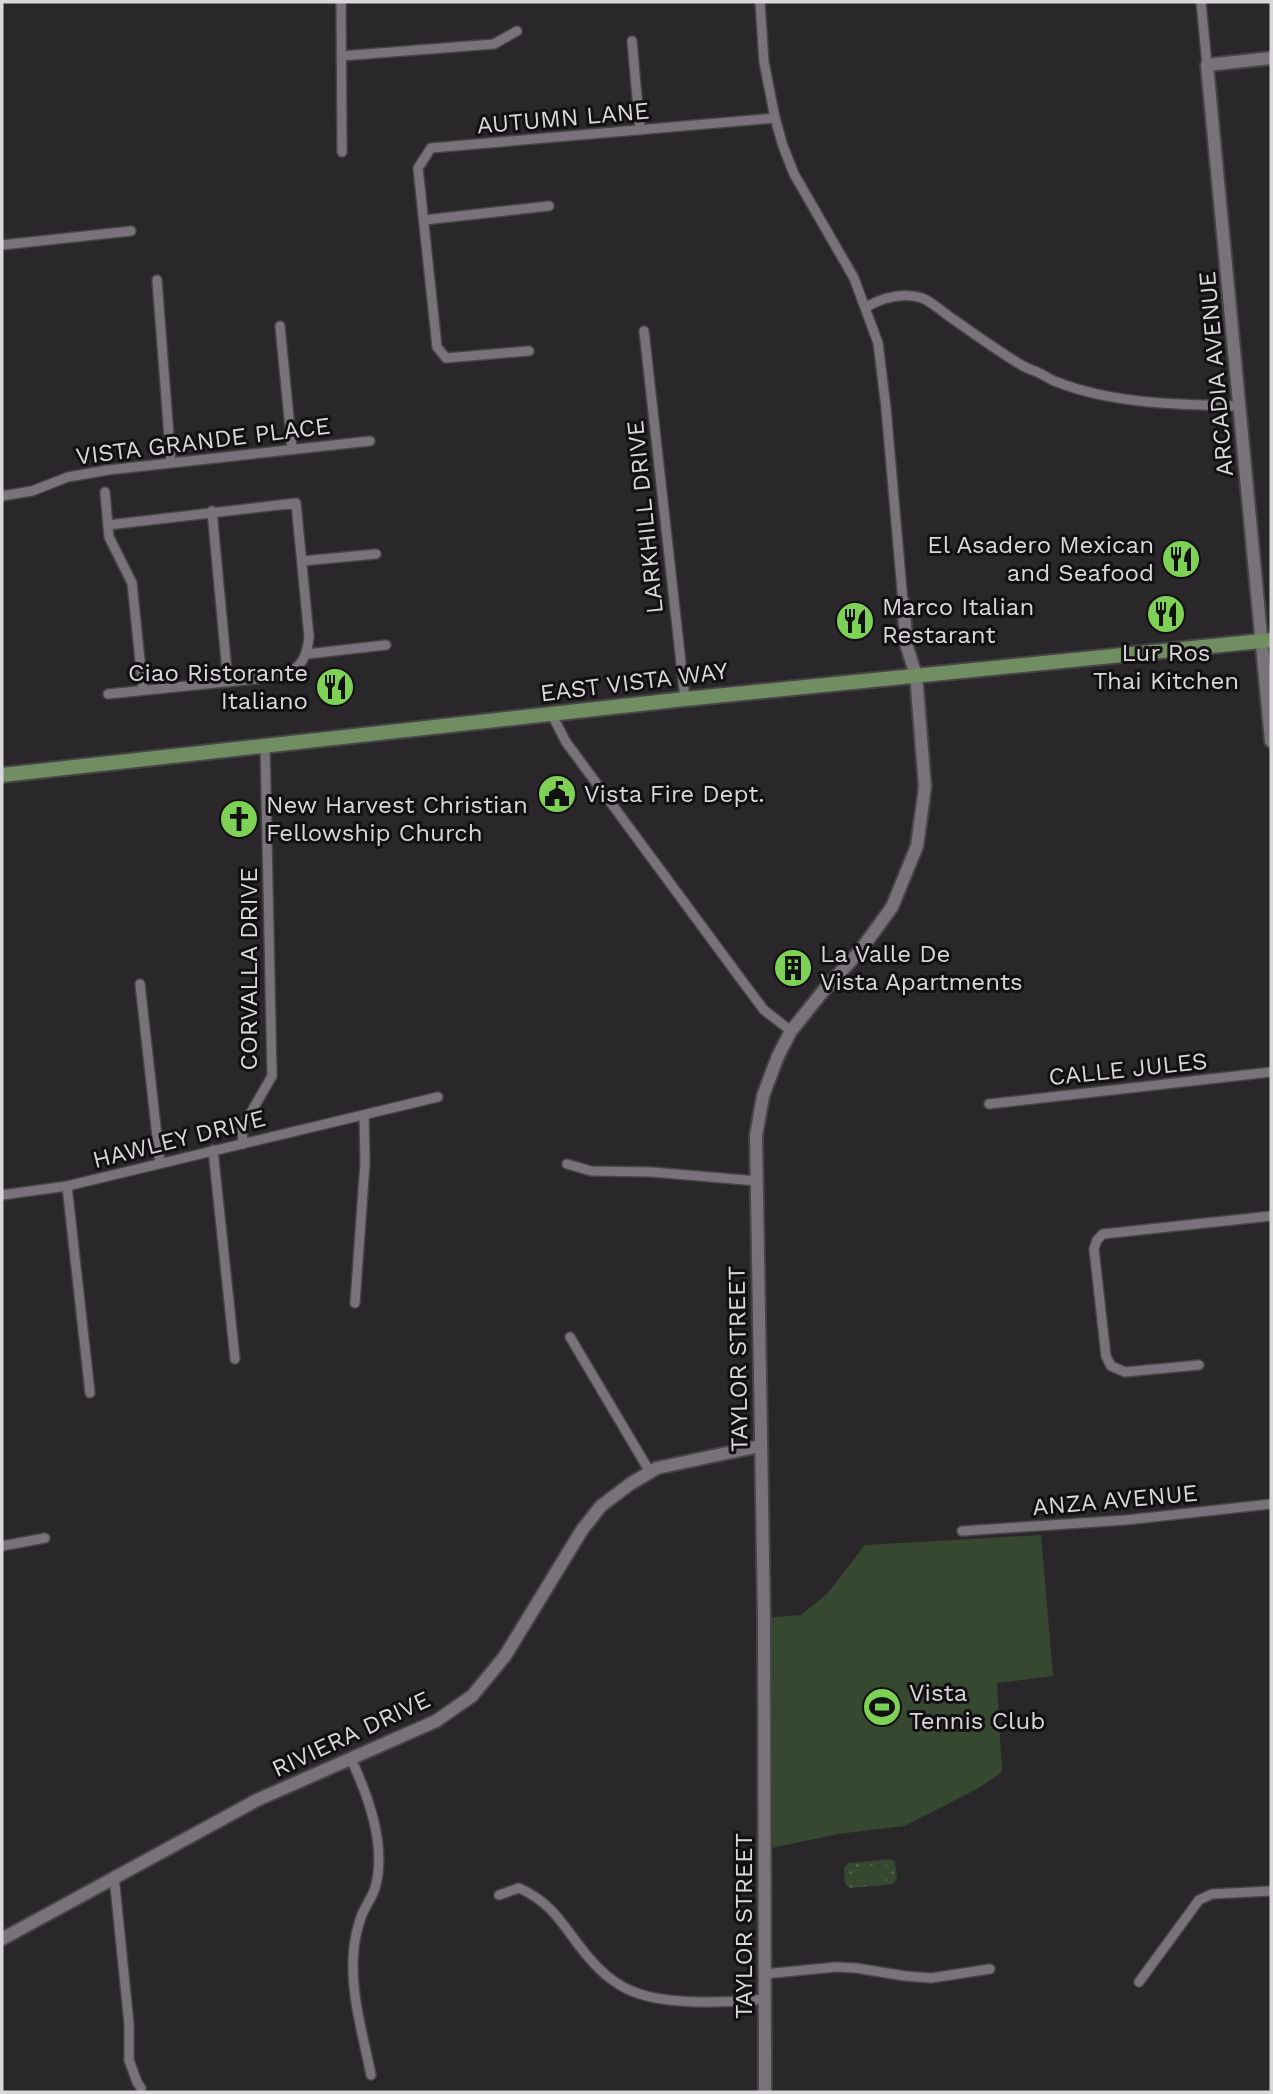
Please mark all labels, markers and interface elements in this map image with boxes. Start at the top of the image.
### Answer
street label: AUTUMN LANE [476,97,650,139]
street label: ARCADIA AVENUE [1193,270,1239,478]
street label: VISTA GRANDE PLACE [74,411,332,471]
street label: LARKHILL DRIVE [621,419,669,615]
place label: El Asadero Mexican and Seafood [927,531,1154,587]
restaurant icon: El Asadero Mexican and Seafood [1160,538,1202,580]
place label: Marco Italian Restarant [882,593,1034,649]
restaurant icon: Lur Ros Thai Kitchen [1145,593,1187,635]
restaurant icon: Marco Italian Restarant [834,600,876,642]
place label: Lur Ros Thai Kitchen [1093,639,1239,695]
street label: EAST VISTA WAY [538,657,730,707]
place label: Ciao Ristorante Italiano [128,659,308,715]
restaurant icon: Ciao Ristorante Italiano [314,666,356,708]
public building icon: Vista Fire Dept. [536,773,578,815]
place label: Vista Fire Dept. [584,780,765,808]
place label: New Harvest Christian Fellowship Church [266,791,528,847]
church icon: New Harvest Christian Fellowship Church [218,798,260,840]
street label: CORVALLA DRIVE [235,868,263,1071]
place label: La Valle De Vista Apartments [820,940,1023,996]
building icon: La Valle De Vista Apartments [772,947,814,989]
street label: CALLE JULES [1047,1047,1209,1091]
street label: HAWLEY DRIVE [90,1104,268,1174]
street label: TAYLOR STREET [722,1266,754,1452]
street label: ANZA AVENUE [1031,1479,1199,1521]
place label: Vista Tennis Club [909,1679,1045,1735]
street label: RIVIERA DRIVE [267,1685,435,1783]
sports icon: Vista Tennis Club [861,1686,903,1728]
street label: TAYLOR STREET [730,1833,758,2019]

